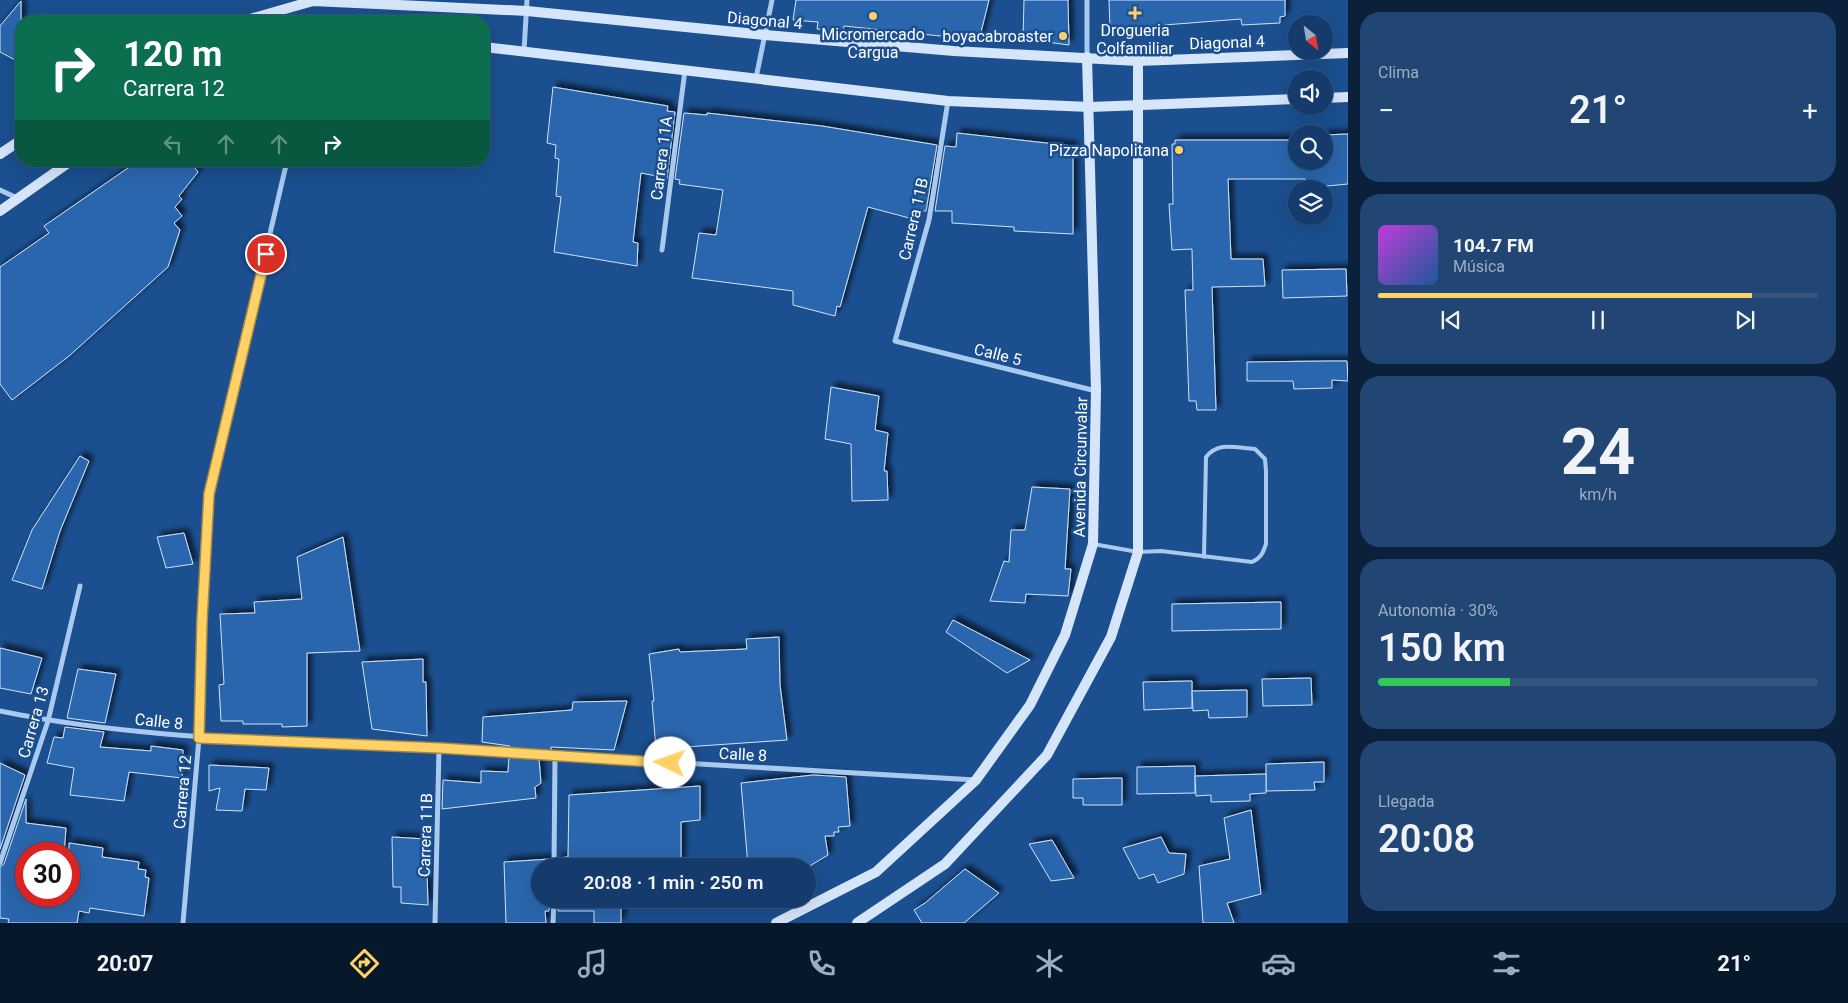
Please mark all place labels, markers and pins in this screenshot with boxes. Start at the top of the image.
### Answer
marker: Drogueria Colfamiliar [1129,7,1141,19]
marker: Micromercado Cargua [867,10,879,22]
place label: Drogueria Colfamiliar [1096,21,1174,58]
place label: Micromercado Cargua [821,25,925,62]
place label: boyacabroaster [942,27,1054,46]
marker: boyacabroaster [1057,30,1069,42]
place label: Pizza Napolitana [1049,141,1169,160]
marker: Pizza Napolitana [1173,144,1185,156]
pin [245,233,287,275]

